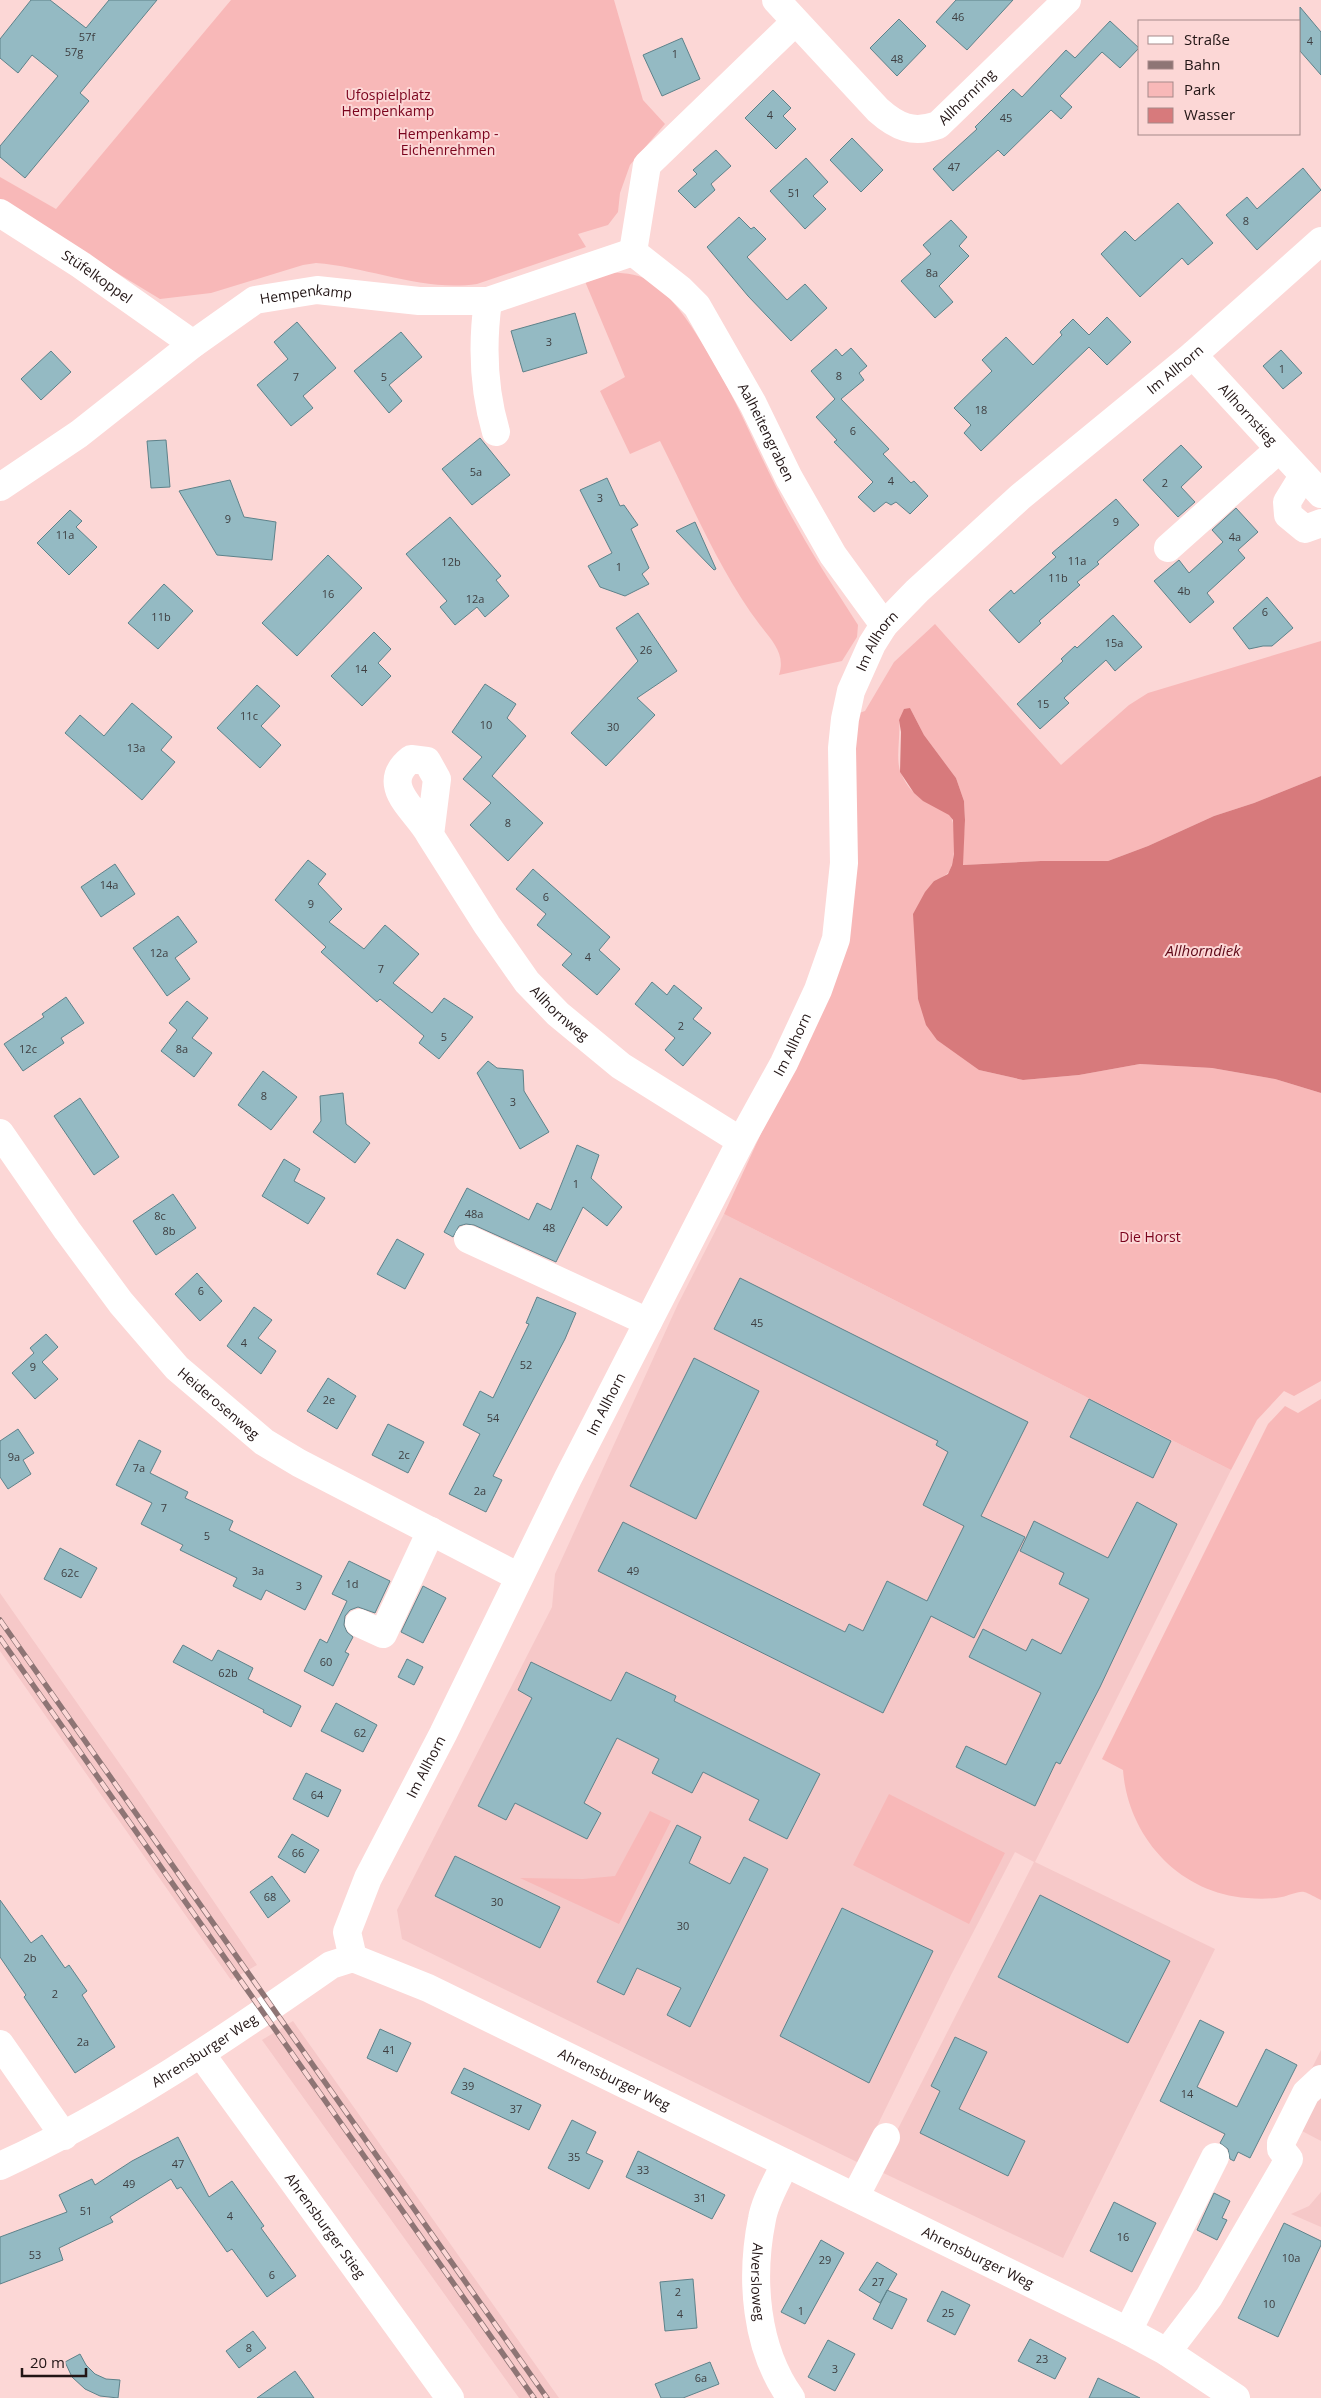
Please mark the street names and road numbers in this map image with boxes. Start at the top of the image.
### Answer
street label: Allhornring [934,64,1000,129]
street label: Stüfelkoppel [58,245,136,307]
street label: Hempenkamp [258,280,353,308]
street label: Im Allhorn [1143,340,1207,398]
street label: Aalheitengraben [734,379,799,485]
street label: Allhornstieg [1215,379,1282,450]
street label: Im Allhorn [851,606,902,674]
street label: Allhornweg [526,981,594,1045]
street label: Im Allhorn [769,1010,815,1079]
street label: Heiderosenweg [174,1363,264,1443]
street label: Im Allhorn [582,1369,629,1438]
street label: Im Allhorn [401,1732,450,1801]
street label: Ahrensburger Weg [148,2008,261,2091]
street label: Ahrensburger Weg [555,2043,674,2114]
street label: Ahrensburger Stieg [281,2169,371,2282]
street label: Ahrensburger Weg [919,2222,1038,2293]
street label: Alversloweg [747,2242,770,2323]

